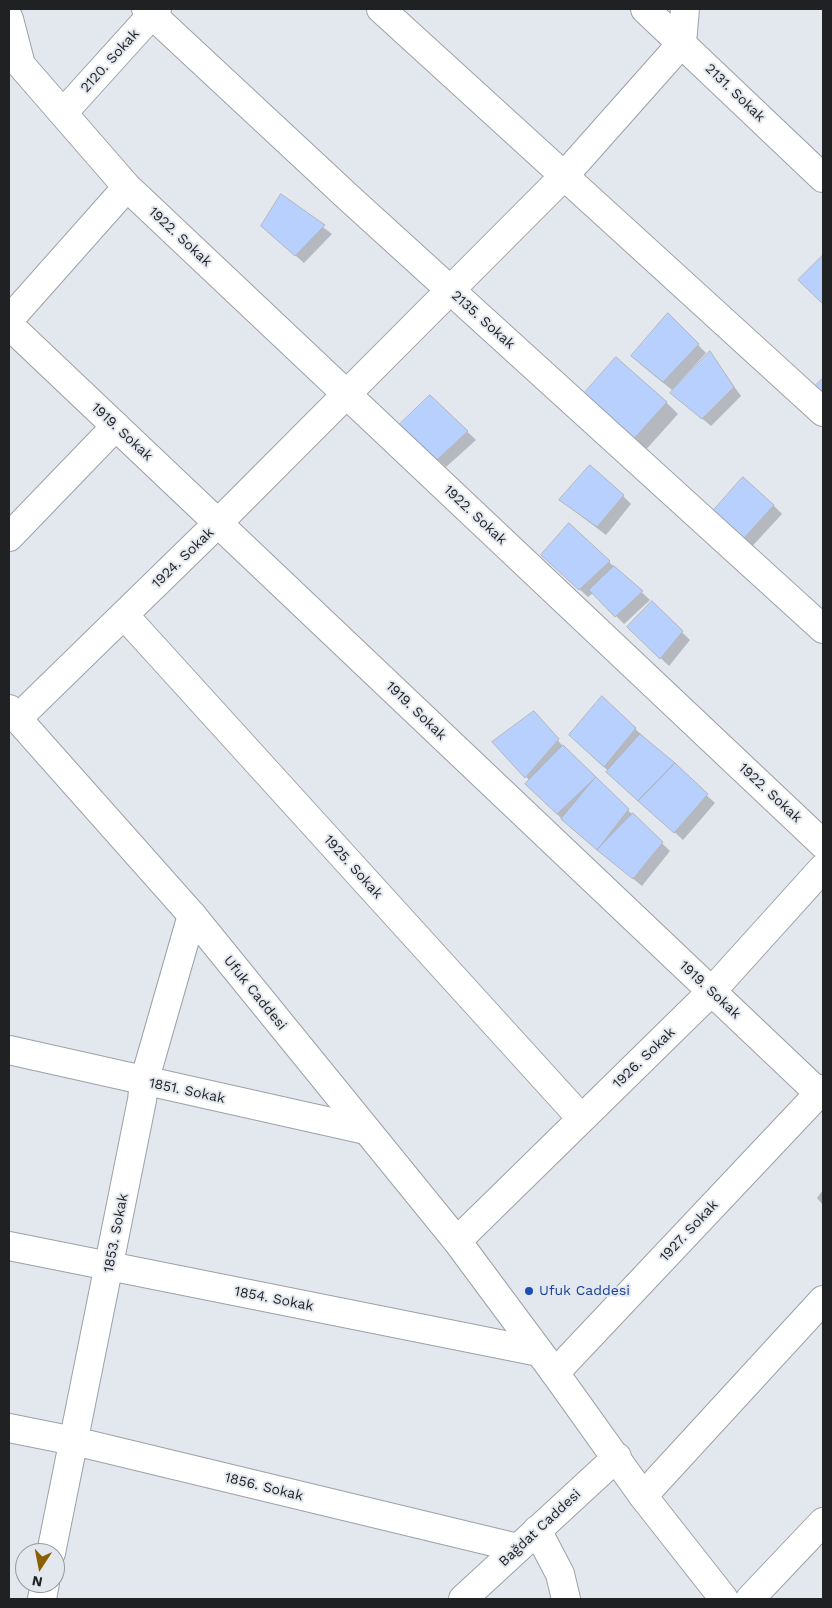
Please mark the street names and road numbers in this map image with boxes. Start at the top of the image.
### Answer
street label: 2120. Sokak [77,26,143,96]
street label: 2131. Sokak [702,60,768,126]
street label: 1922. Sokak [145,204,215,270]
street label: 2135. Sokak [448,287,518,353]
street label: 1919. Sokak [88,399,156,465]
street label: 1922. Sokak [440,482,510,548]
street label: 1924. Sokak [148,524,218,592]
street label: 1919. Sokak [382,678,450,744]
street label: 1922. Sokak [735,760,805,826]
street label: 1925. Sokak [320,832,386,902]
street label: Ufuk Caddesi [220,952,290,1034]
street label: 1919. Sokak [676,957,744,1023]
street label: 1926. Sokak [609,1024,679,1092]
street label: 1851. Sokak [147,1075,227,1107]
street label: 1853. Sokak [100,1192,132,1274]
street label: 1927. Sokak [656,1197,722,1265]
street label: 1854. Sokak [233,1283,315,1315]
street label: 1856. Sokak [223,1469,305,1505]
street label: Bağdat Caddesi [496,1486,584,1570]

